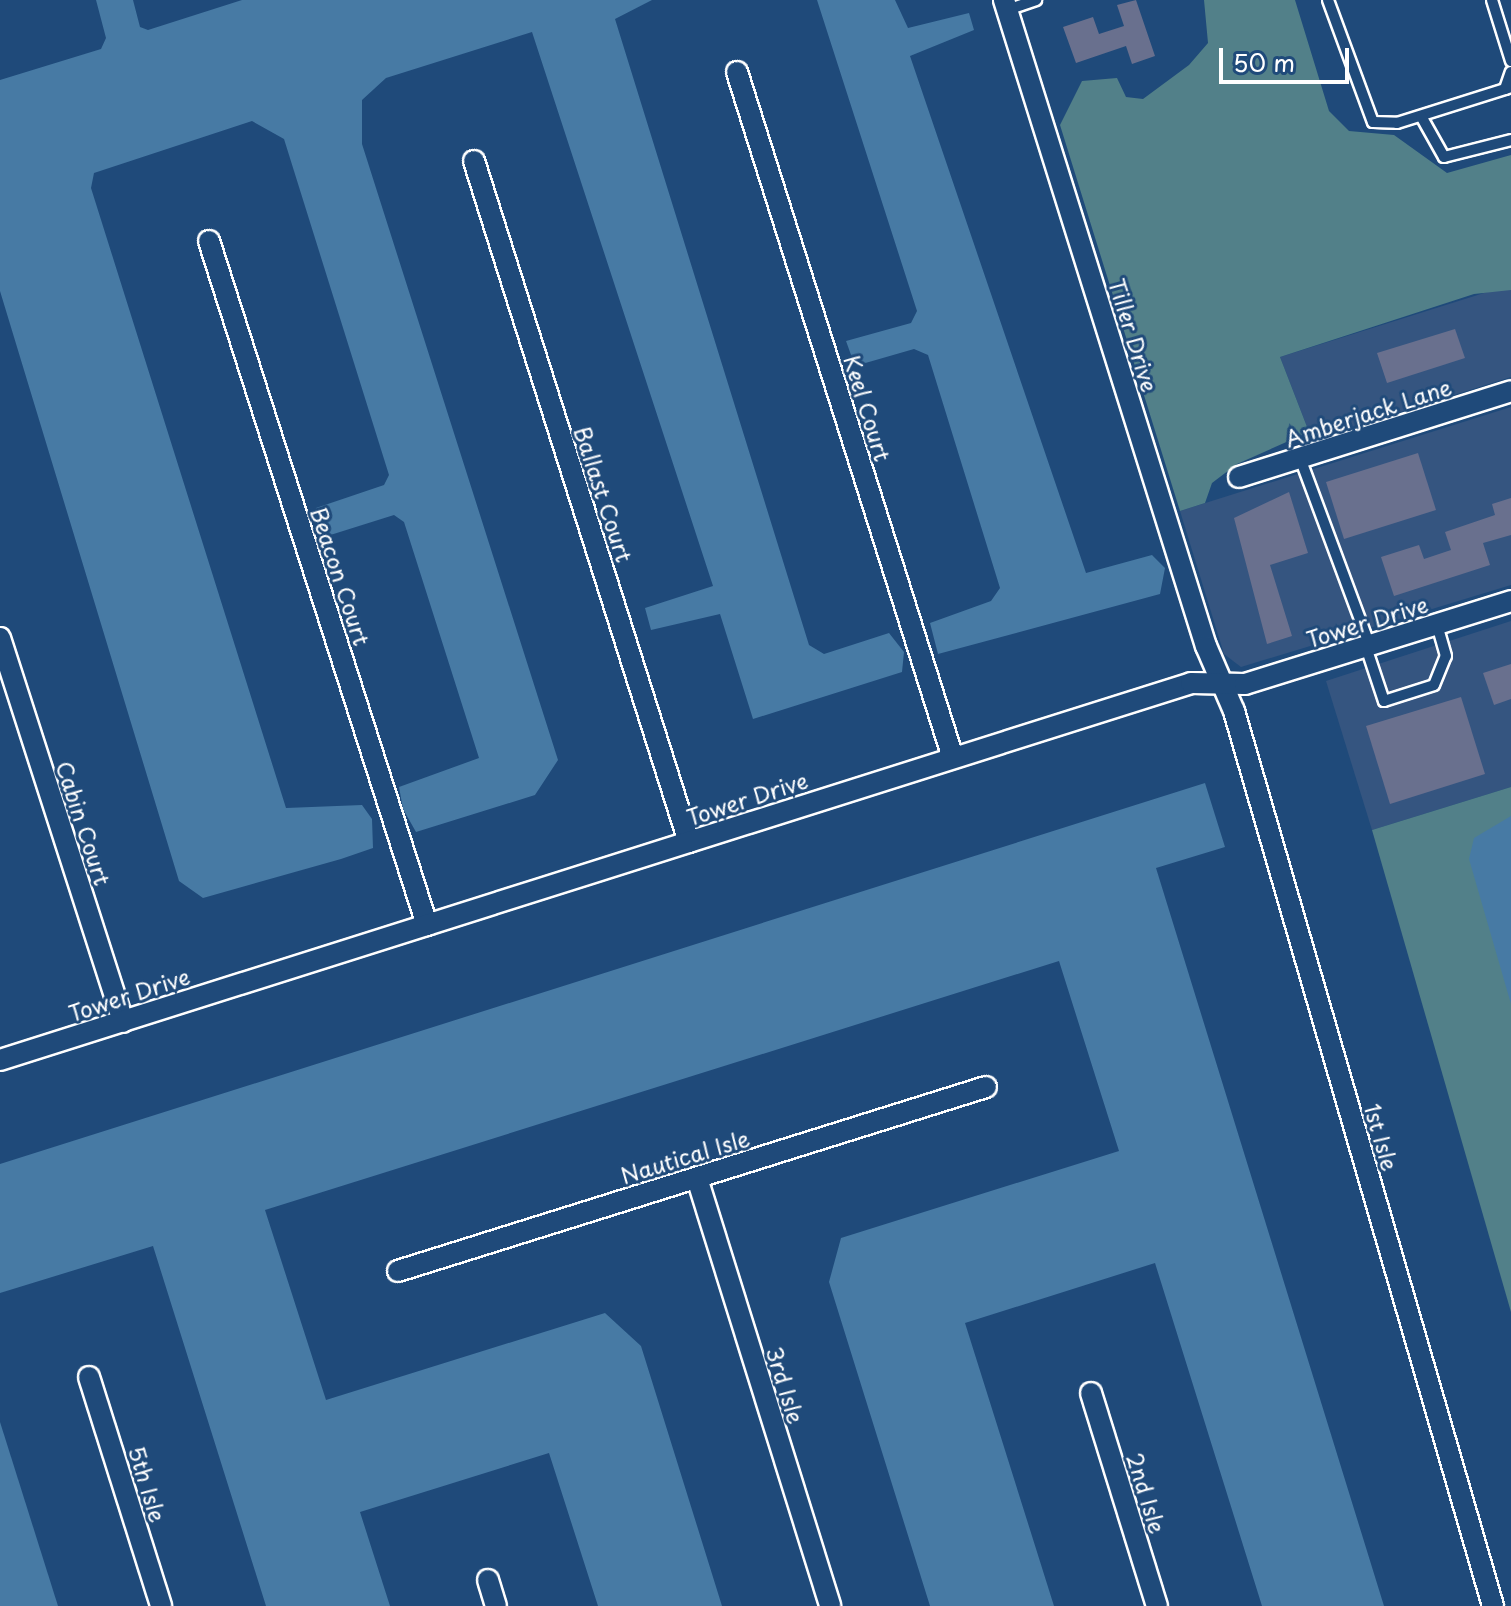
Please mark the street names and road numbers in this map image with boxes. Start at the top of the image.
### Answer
street label: Tiller Drive [1104,274,1164,396]
street label: Keel Court [839,351,897,465]
street label: Amberjack Lane [1281,373,1455,451]
street label: Ballast Court [570,423,638,565]
street label: Beacon Court [306,503,376,649]
street label: Tower Drive [1303,590,1431,652]
street label: Cabin Court [51,757,117,889]
street label: Tower Drive [683,766,811,830]
street label: Tower Drive [65,962,193,1026]
street label: 1st Isle [1359,1099,1405,1175]
street label: Nautical Isle [617,1124,753,1188]
street label: 3rd Isle [762,1343,810,1427]
street label: 5th Isle [124,1443,172,1525]
street label: 2nd Isle [1122,1449,1172,1537]

